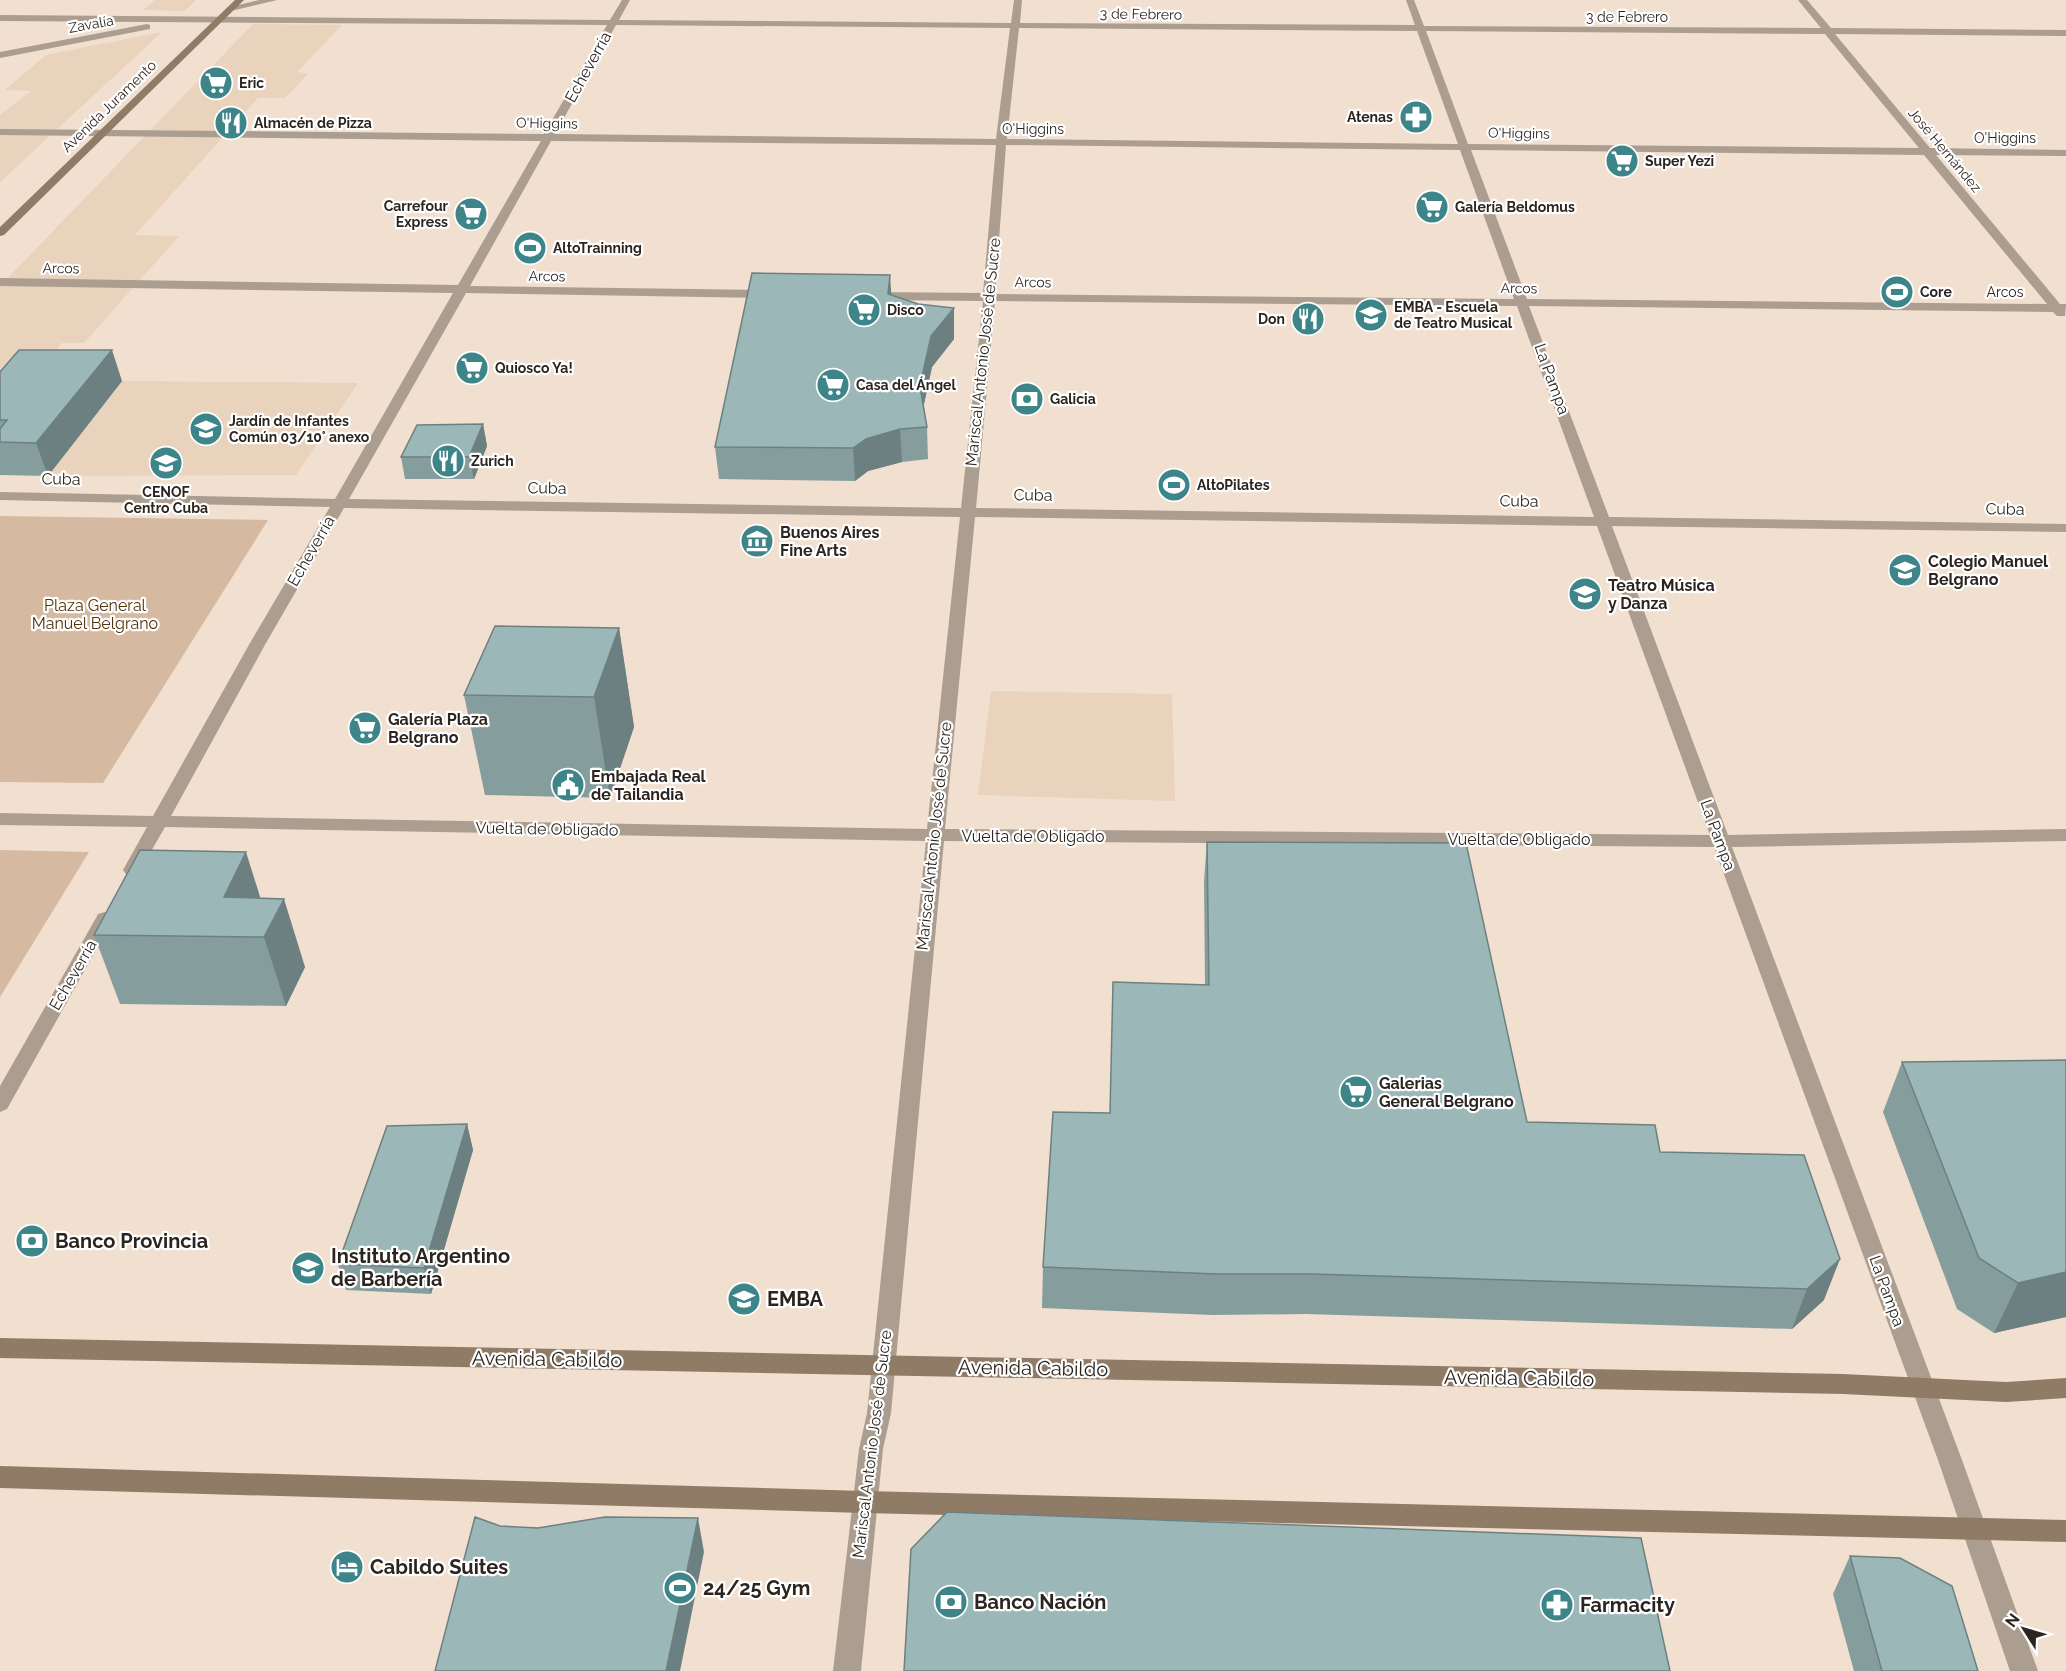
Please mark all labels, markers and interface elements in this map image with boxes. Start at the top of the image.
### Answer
street label: 3 de Febrero [1100,5,1182,23]
street label: 3 de Febrero [1586,9,1668,25]
street label: Zavalía [67,12,115,36]
street label: Echeverría [561,28,615,106]
street label: Avenida Juramento [59,57,159,155]
supermarket icon: Eric [198,65,234,101]
place label: Eric [239,75,264,91]
pharmacy icon: Atenas [1398,99,1434,135]
restaurant icon: Almacén de Pizza [213,105,249,141]
street label: José Hernández [1905,105,1985,195]
place label: Atenas [1347,109,1393,125]
street label: O'Higgins [516,114,578,132]
place label: Almacén de Pizza [254,115,372,131]
street label: O'Higgins [1002,121,1064,137]
street label: O'Higgins [1488,124,1550,142]
street label: O'Higgins [1974,130,2036,146]
supermarket icon: Super Yezi [1604,143,1640,179]
place label: Super Yezi [1645,153,1714,169]
supermarket icon: Galería Beldomus [1414,189,1450,225]
supermarket icon: Carrefour Express [453,196,489,232]
place label: Carrefour Express [384,198,449,230]
place label: Galería Beldomus [1455,199,1575,215]
sports icon: AltoTrainning [512,230,548,266]
street label: Mariscal Antonio José de Sucre [962,237,1004,467]
place label: AltoTrainning [553,240,642,256]
street label: Arcos [42,260,80,276]
street label: Arcos [528,268,566,284]
street label: Arcos [1014,274,1052,290]
sports icon: Core [1879,274,1915,310]
street label: Arcos [1500,280,1538,296]
place label: Core [1920,284,1952,300]
street label: Arcos [1987,284,2024,300]
supermarket icon: Disco [846,292,882,328]
school or university icon: EMBA - Escuela de Teatro Musical [1353,297,1389,333]
place label: EMBA - Escuela de Teatro Musical [1394,299,1513,331]
restaurant icon: Don [1290,301,1326,337]
place label: Disco [887,302,924,318]
place label: Don [1258,311,1285,327]
street label: La Pampa [1530,341,1574,417]
supermarket icon: Quiosco Ya! [454,350,490,386]
place label: Quiosco Ya! [495,360,573,376]
supermarket icon: Casa del Ángel [815,367,851,403]
place label: Casa del Ángel [856,376,956,393]
bank icon: Galicia [1009,381,1045,417]
place label: Galicia [1050,391,1096,407]
school or university icon: Jardín de Infantes Común 03/10° anexo [188,411,224,447]
place label: Jardín de Infantes Común 03/10° anexo [229,413,370,445]
restaurant icon: Zurich [430,443,466,479]
school or university icon: CENOF Centro Cuba [148,445,184,481]
place label: Zurich [471,453,514,469]
sports icon: AltoPilates [1156,467,1192,503]
street label: Cuba [41,469,81,489]
place label: AltoPilates [1197,477,1270,493]
street label: Cuba [527,478,567,498]
place label: CENOF Centro Cuba [124,484,208,516]
street label: Cuba [1013,485,1053,505]
street label: Cuba [1499,491,1539,511]
street label: Cuba [1985,499,2025,519]
street label: Echeverría [283,513,339,589]
museum icon: Buenos Aires Fine Arts [739,523,775,559]
place label: Buenos Aires Fine Arts [780,523,879,560]
school or university icon: Colegio Manuel Belgrano [1887,552,1923,588]
place label: Colegio Manuel Belgrano [1928,552,2049,589]
school or university icon: Teatro Música y Danza [1567,576,1603,612]
place label: Teatro Música y Danza [1608,576,1715,613]
park label: Plaza General Manuel Belgrano [32,596,158,633]
supermarket icon: Galería Plaza Belgrano [347,710,383,746]
place label: Galería Plaza Belgrano [388,710,488,747]
street label: Mariscal Antonio José de Sucre [913,721,955,951]
public building icon: Embajada Real de Tailandia [550,767,586,803]
place label: Embajada Real de Tailandia [591,767,707,804]
street label: La Pampa [1696,797,1740,873]
street label: Vuelta de Obligado [475,818,619,840]
street label: Vuelta de Obligado [962,827,1104,846]
street label: Vuelta de Obligado [1448,830,1590,849]
street label: Echeverría [45,937,101,1013]
supermarket icon: Galerias General Belgrano [1338,1074,1374,1110]
place label: Galerias General Belgrano [1379,1074,1514,1111]
bank icon: Banco Provincia [14,1223,50,1259]
place label: Banco Provincia [55,1229,208,1253]
place label: Instituto Argentino de Barbería [331,1244,510,1291]
school or university icon: Instituto Argentino de Barbería [290,1250,326,1286]
street label: La Pampa [1865,1253,1909,1329]
school or university icon: EMBA [726,1281,762,1317]
place label: EMBA [767,1287,824,1311]
street label: Mariscal Antonio José de Sucre [849,1329,895,1559]
street label: Avenida Cabildo [472,1346,623,1372]
street label: Avenida Cabildo [958,1355,1109,1381]
street label: Avenida Cabildo [1444,1365,1595,1391]
hotel icon: Cabildo Suites [329,1549,365,1585]
place label: Cabildo Suites [370,1555,508,1579]
sports icon: 24/25 Gym [662,1570,698,1606]
place label: 24/25 Gym [703,1576,810,1600]
bank icon: Banco Nación [933,1584,969,1620]
pharmacy icon: Farmacity [1539,1587,1575,1623]
place label: Banco Nación [974,1590,1106,1614]
place label: Farmacity [1580,1593,1675,1617]
north arrow [1994,1599,2054,1659]
text: N [2001,1610,2024,1631]

